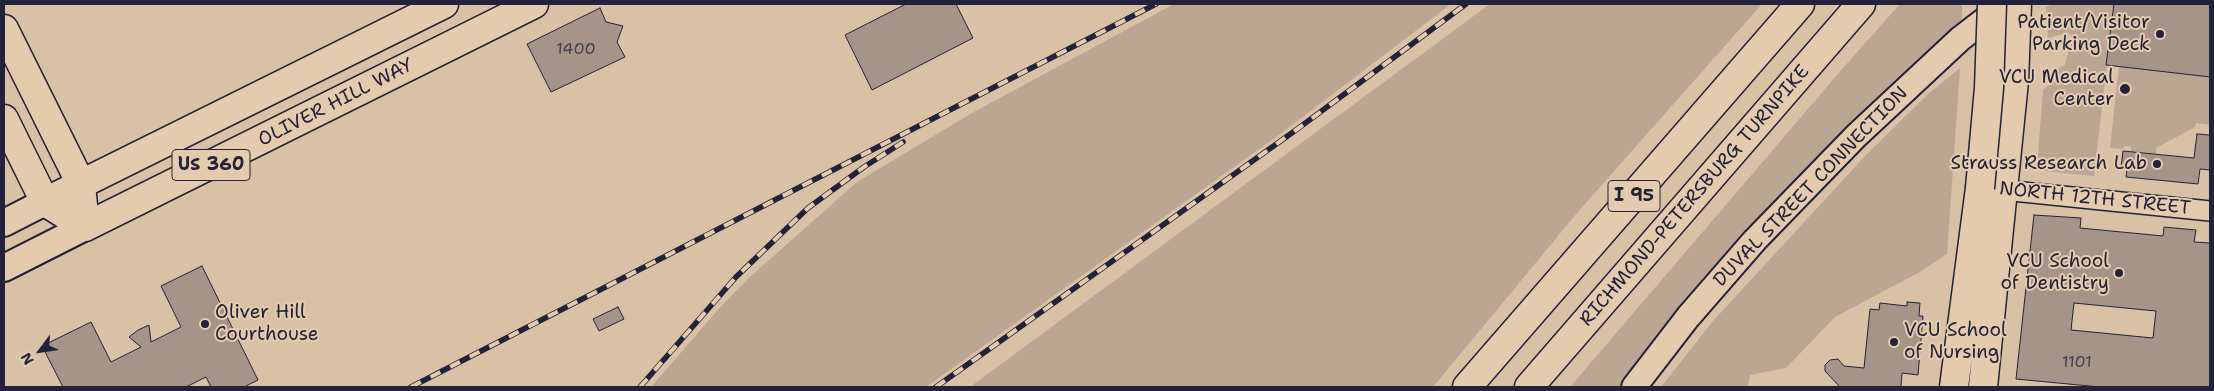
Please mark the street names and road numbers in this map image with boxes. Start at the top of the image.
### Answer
street label: OLIVER HILL WAY [255,54,417,152]
street label: RICHMOND-PETERSBURG TURNPIKE [1575,61,1815,331]
street label: DUVAL STREET CONNECTION [1709,82,1913,292]
road number: US 360 [172,150,250,180]
street label: NORTH 12TH STREET [1998,178,2192,220]
road number: I 95 [1608,180,1660,212]

